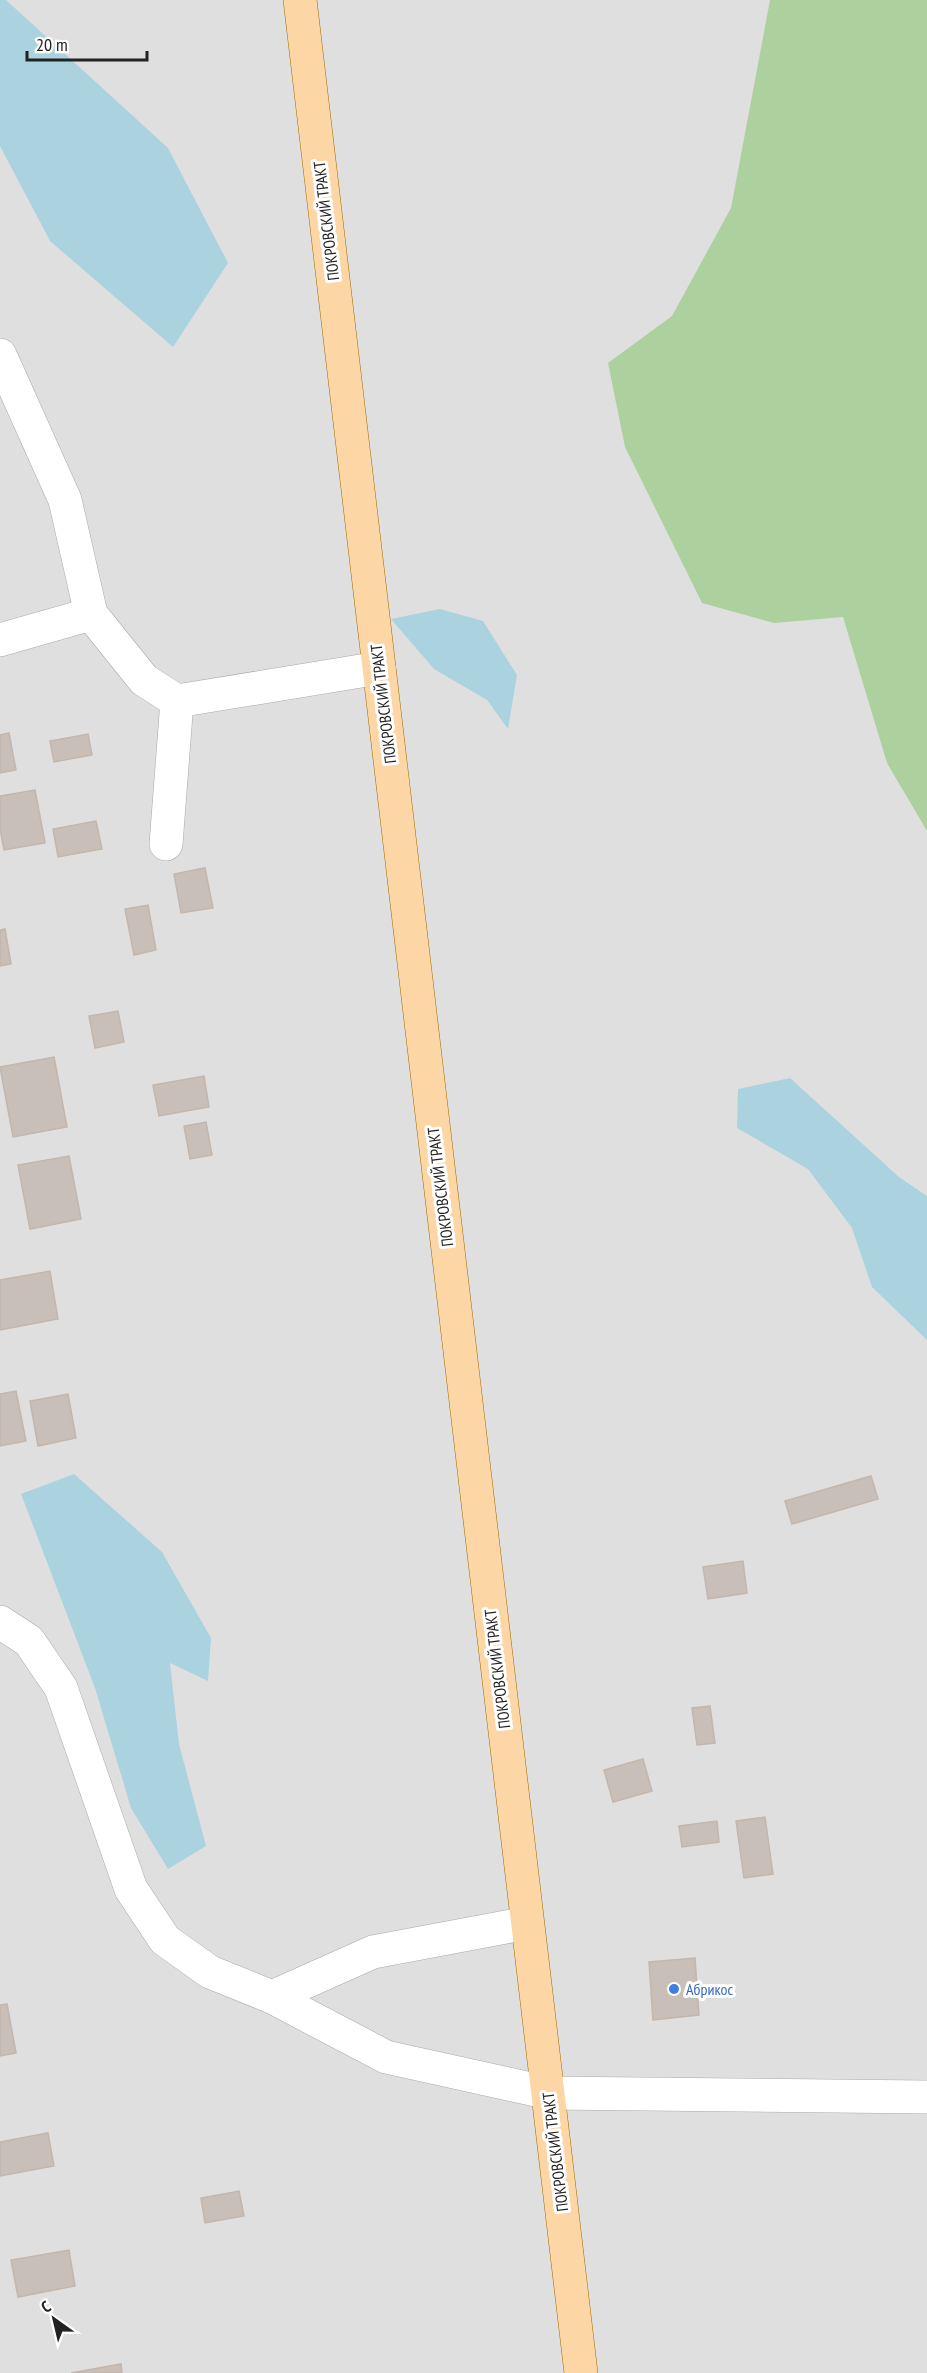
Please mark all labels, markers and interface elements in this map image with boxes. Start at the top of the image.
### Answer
scale bar [27,24,147,62]
text: 20 m [36,33,68,56]
street label: ПОКРОВСКИЙ ТРАКТ [309,160,343,282]
street label: ПОКРОВСКИЙ ТРАКТ [366,643,400,765]
street label: ПОКРОВСКИЙ ТРАКТ [423,1126,457,1248]
street label: ПОКРОВСКИЙ ТРАКТ [480,1608,514,1730]
place label: Абрикос [686,1979,733,1999]
marker: Абрикос [667,1982,681,1996]
street label: ПОКРОВСКИЙ ТРАКТ [538,2091,572,2213]
north arrow [24,2289,84,2349]
text: С [37,2296,55,2317]

